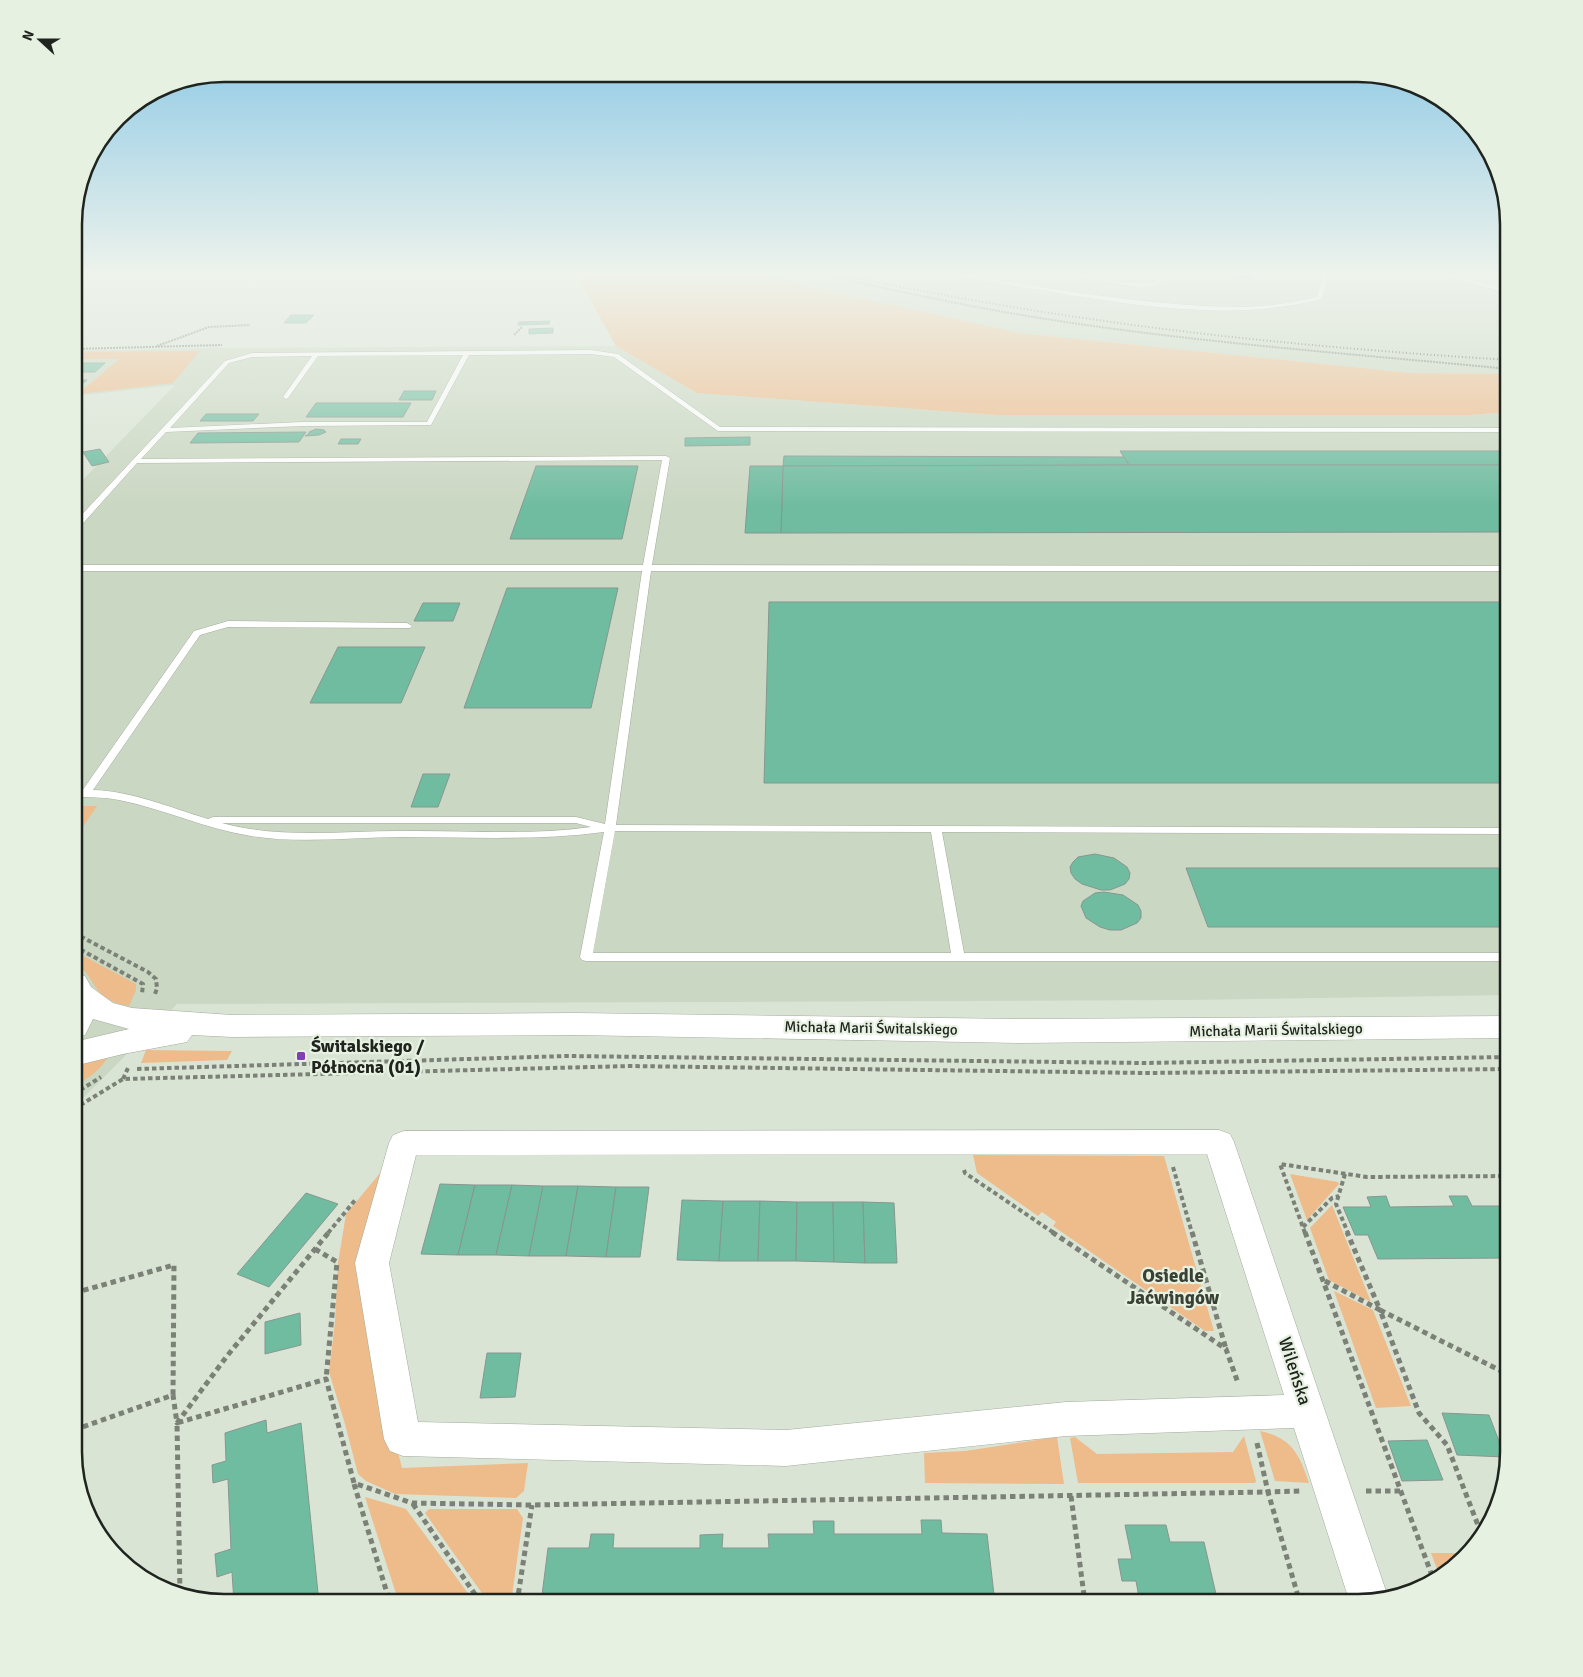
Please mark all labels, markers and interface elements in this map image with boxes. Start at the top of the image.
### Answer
north arrow [15,15,65,65]
text: N [19,28,38,43]
street label: Michała Marii Świtalskiego [784,1016,958,1039]
street label: Michała Marii Świtalskiego [1189,1018,1363,1041]
place label: Świtalskiego / Północna (01) [311,1035,425,1078]
marker: Świtalskiego / Północna (01) [295,1050,307,1062]
district label: Osiedle Jaćwingów [1127,1264,1220,1310]
street label: Wileńska [1274,1334,1316,1408]

